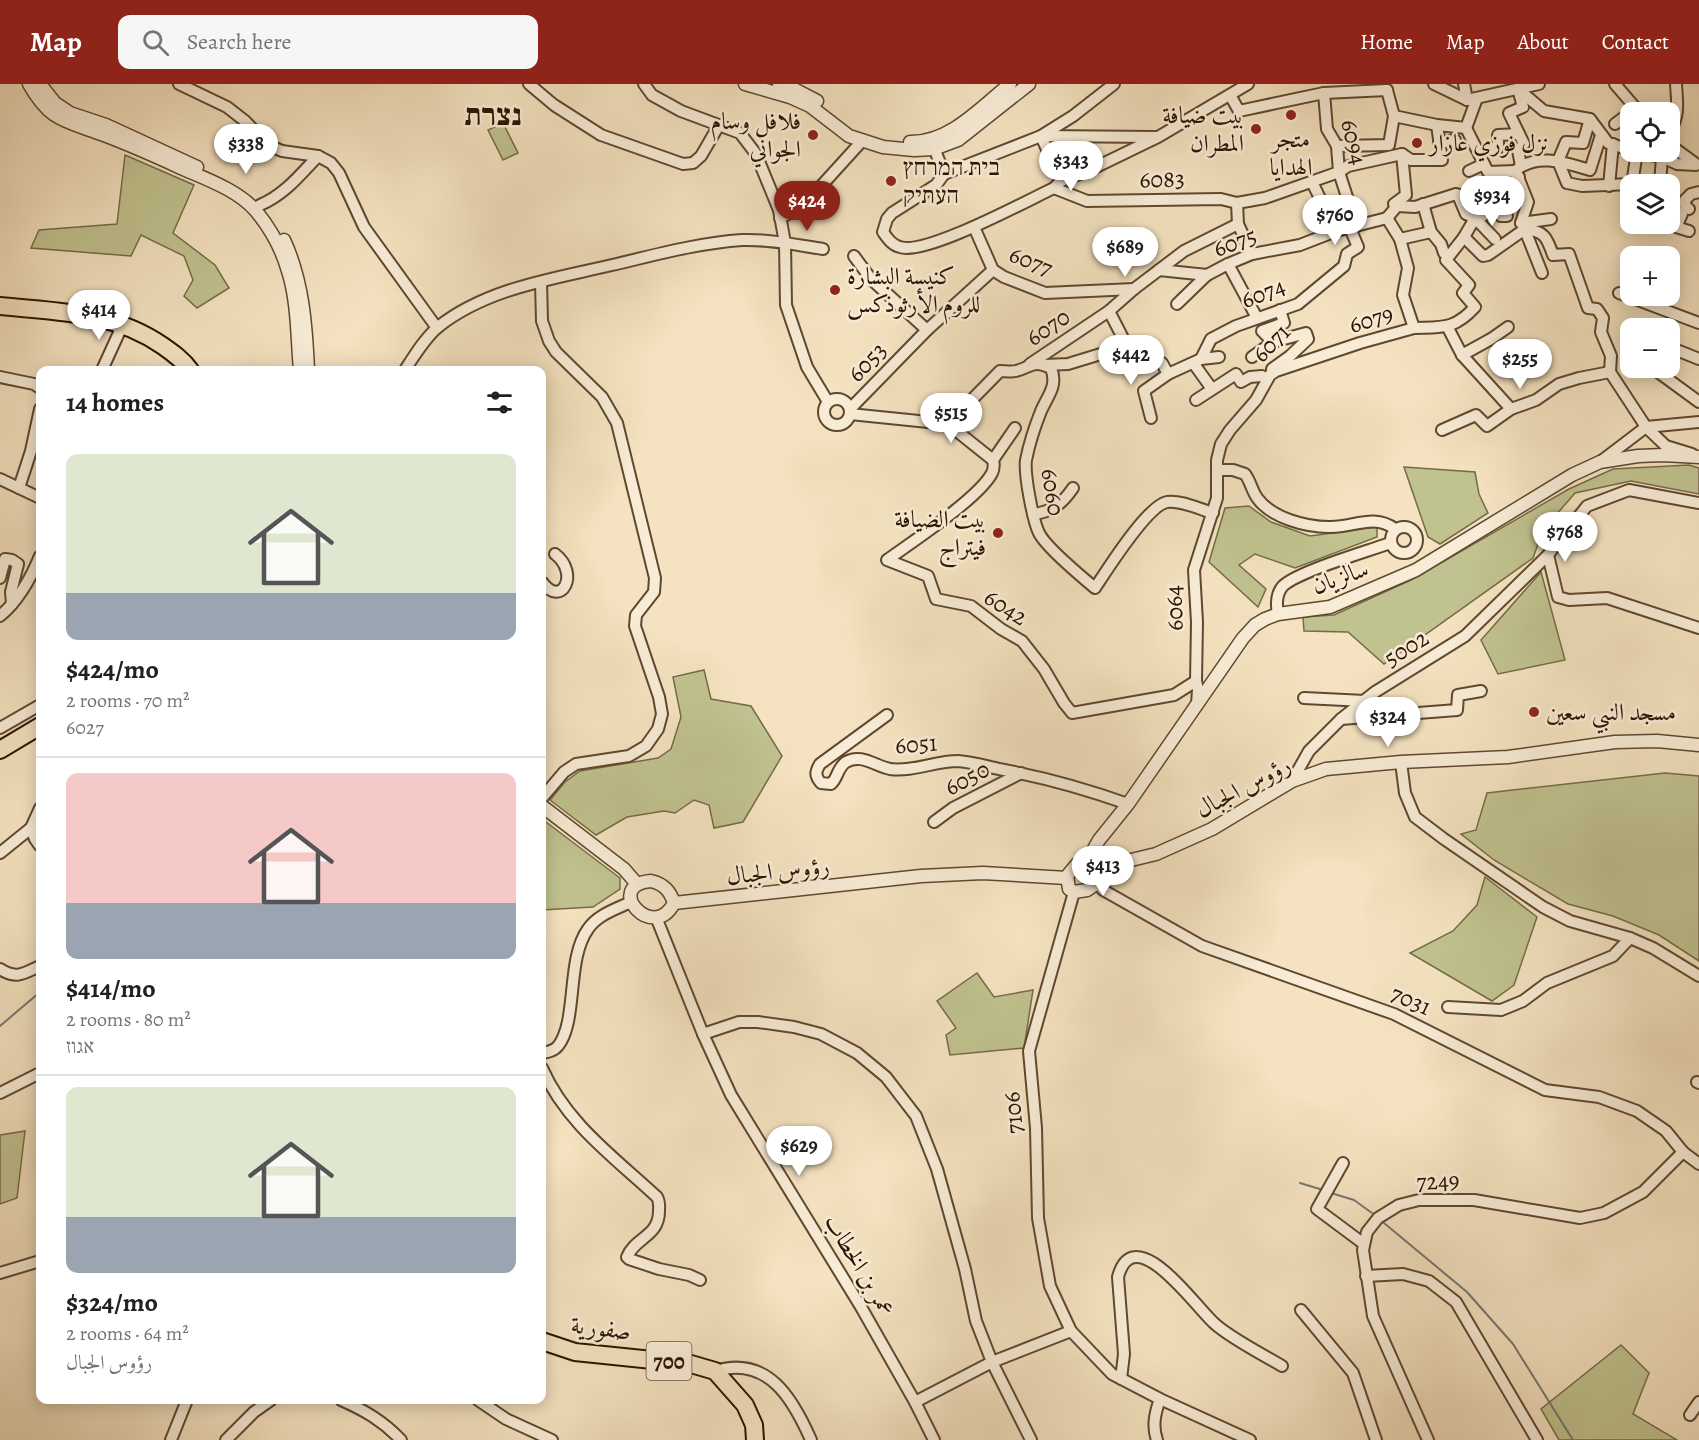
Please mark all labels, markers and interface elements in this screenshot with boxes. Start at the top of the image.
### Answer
search box [118,15,538,69]
text: Map [30,23,82,61]
icon: search [139,26,172,59]
text: Search here [187,27,291,57]
text: Home [1360,28,1413,56]
text: Map [1446,28,1484,56]
text: About [1517,28,1569,56]
text: Contact [1602,28,1669,56]
district label: נצרת [464,95,522,135]
place label: بيت ضيافة المطران [1162,99,1244,159]
map controls [1620,102,1680,378]
button: locate [1620,102,1680,162]
place label: فلافل وسام الجواني [710,105,801,168]
marker: متجر الهدايا [1284,108,1298,122]
street label: 6094 [1333,116,1375,168]
marker: بيت ضيافة المطران [1249,122,1263,136]
place label: متجر الهدايا [1269,123,1312,183]
pin: $338 [210,124,282,175]
place label: نزل فوزي عازار [1427,127,1549,162]
marker: فلافل وسام الجواني [806,128,820,142]
text: $338 [228,130,264,157]
marker: نزل فوزي عازار [1410,136,1424,150]
pin: $343 [1035,141,1107,192]
text: $343 [1053,147,1089,174]
place label: בית המרחץ העתיק [903,151,1000,211]
street label: 6083 [1139,163,1185,195]
marker: בית המרחץ העתיק [884,174,898,188]
button: layers [1620,174,1680,234]
pin: $934 [1456,176,1528,227]
pin: $424 [771,181,843,232]
text: $934 [1474,182,1510,209]
text: $424 [788,187,826,214]
pin: $760 [1299,195,1371,246]
text: $760 [1316,201,1354,228]
street label: 6075 [1209,219,1261,265]
pin: $689 [1089,227,1161,278]
text: $689 [1106,233,1144,260]
street label: 6077 [1005,238,1058,284]
button: + [1620,246,1680,306]
place label: كنيسة البشارة للروم الأرثوذكس [847,260,980,325]
street label: 6074 [1236,270,1290,316]
marker: كنيسة البشارة للروم الأرثوذكس [828,283,842,297]
pin: $414 [63,290,135,341]
text: $414 [81,296,117,323]
street label: 6079 [1345,297,1397,341]
street label: 6070 [1020,301,1076,353]
street label: 6071 [1245,317,1297,369]
button: − [1620,318,1680,378]
street label: 6053 [840,335,894,389]
pin: $442 [1095,335,1167,386]
pin: $255 [1484,339,1556,390]
text: $442 [1112,341,1150,368]
text: $255 [1502,345,1538,372]
text: 14 homes [66,385,164,420]
icon: filters [483,386,516,419]
pin: $515 [915,393,987,444]
text: $515 [934,399,968,426]
street label: 6060 [1033,466,1073,518]
icon: home [237,493,345,601]
place label: بيت الضيافة فيتراج [894,503,986,568]
pin: $768 [1529,512,1601,563]
text: $768 [1547,518,1583,545]
marker: بيت الضيافة فيتراج [991,526,1005,540]
street label: سالزيان [1307,552,1373,602]
street label: 6042 [978,581,1034,633]
street label: 6064 [1157,584,1191,631]
street label: 5002 [1377,622,1435,674]
text: $424/mo [66,652,159,687]
text: 2 rooms · 70 m² [66,687,190,714]
place label: مسجد النبي سعين [1546,696,1676,734]
pin: $324 [1352,697,1424,748]
text: $324 [1370,703,1406,730]
marker: مسجد النبي سعين [1527,705,1541,719]
text: 6027 [66,714,104,741]
street label: 6051 [894,727,938,761]
street label: رؤوس الجبال [1190,749,1296,825]
street label: 6050 [939,753,995,803]
icon: home [237,812,345,920]
pin: $413 [1067,846,1139,897]
street label: رؤوس الجبال [725,850,831,892]
text: $413 [1086,852,1120,879]
text: $414/mo [66,971,156,1006]
street label: 7031 [1386,977,1436,1023]
text: 2 rooms · 80 m² [66,1006,191,1033]
text: אגוז [66,1033,94,1060]
street label: 7106 [995,1091,1031,1135]
icon: home [237,1126,345,1234]
pin: $629 [763,1126,835,1177]
text: $629 [780,1132,818,1159]
street label: 7249 [1416,1164,1460,1198]
street label: عمر بن الخطاب [817,1208,903,1322]
text: $324/mo [66,1285,158,1320]
street label: صفورية [569,1308,633,1348]
text: 2 rooms · 64 m² [66,1320,189,1347]
road number: 700 [646,1342,692,1380]
text: رؤوس الجبال [66,1349,152,1376]

